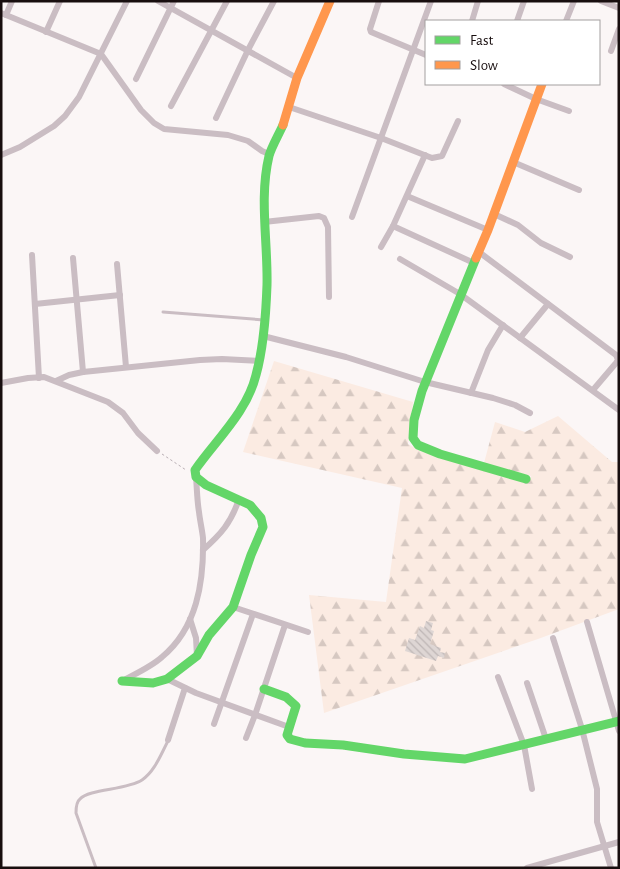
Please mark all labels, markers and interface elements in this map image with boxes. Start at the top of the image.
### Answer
legend [425,20,600,85]
text: Fast [470,33,494,48]
text: Slow [470,58,498,73]

